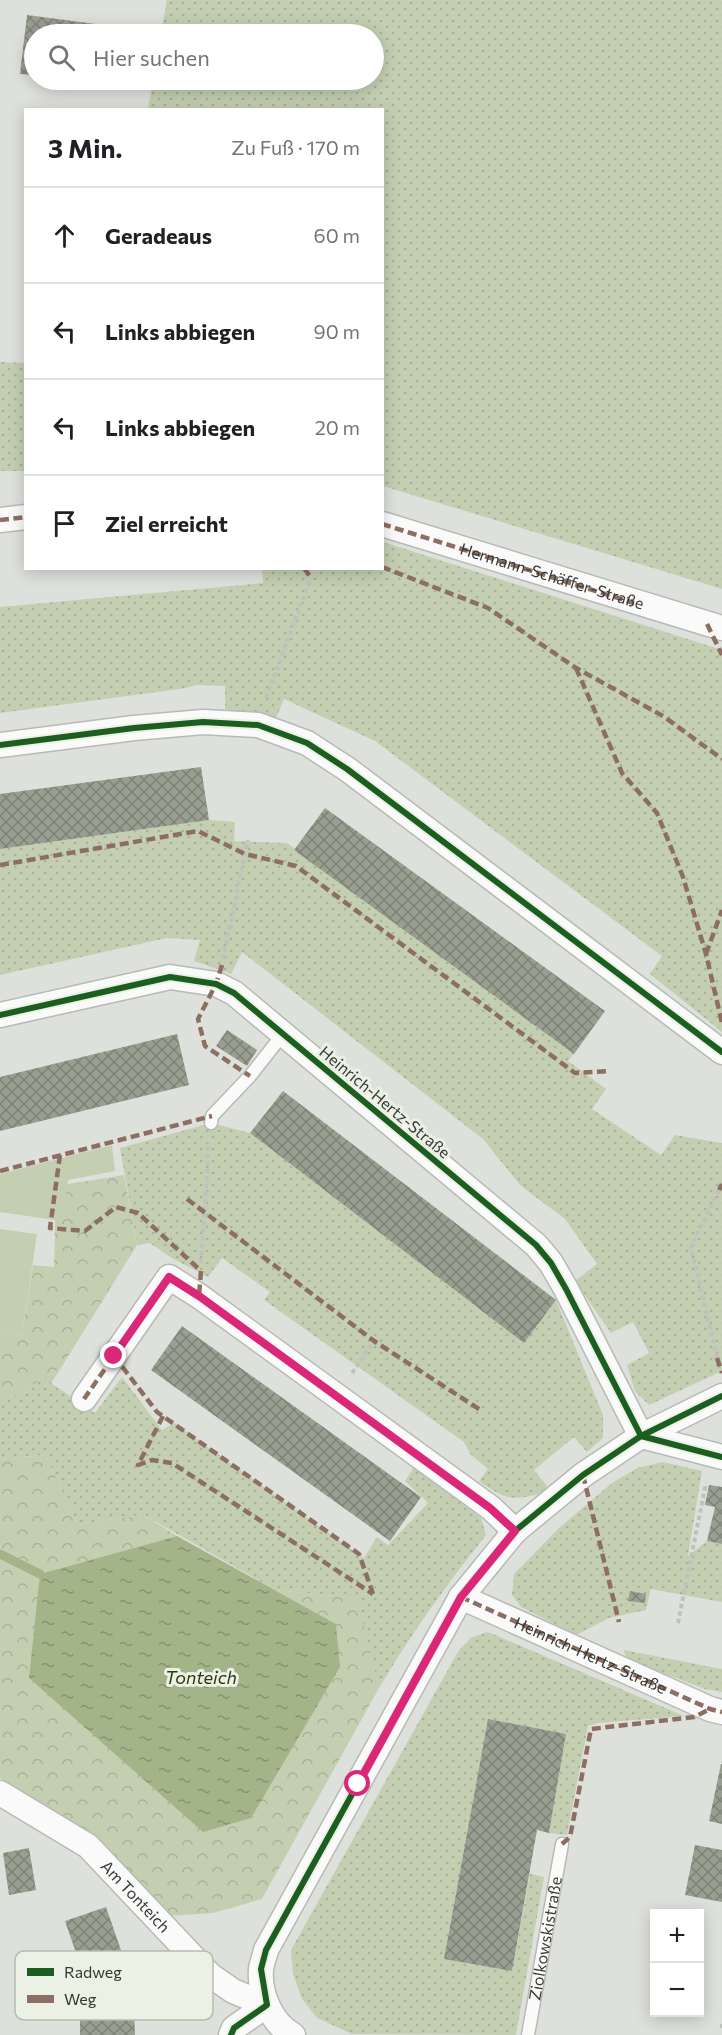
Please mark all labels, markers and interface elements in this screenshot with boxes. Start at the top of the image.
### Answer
search box [24,24,384,90]
icon: search [45,41,78,74]
text: Hier suchen [93,44,210,71]
text: 3 Min. [48,132,122,163]
text: Zu Fuß · 170 m [231,135,360,159]
icon: ahead [48,219,81,252]
text: Geradeaus [105,222,212,249]
text: 60 m [314,223,360,247]
icon: left [48,315,81,348]
text: Links abbiegen [105,318,255,345]
text: 90 m [314,319,360,343]
icon: left [48,411,81,444]
text: Links abbiegen [105,414,255,441]
text: 20 m [315,415,360,439]
icon: arrive [48,507,81,540]
text: Ziel erreicht [105,510,228,537]
street label: Hermann-Schäffer-Straße [458,539,647,613]
street label: Heinrich-Hertz-Straße [316,1041,455,1162]
route end [100,1342,126,1368]
street label: Heinrich-Hertz-Straße [512,1612,670,1697]
water label: Tonteich [165,1666,237,1688]
route start [344,1770,370,1796]
street label: Am Tonteich [97,1856,174,1936]
street label: Ziolkowskistraße [524,1875,565,2002]
map controls [650,1909,704,2017]
button: + [650,1909,704,1963]
legend [15,1951,213,2020]
text: Radweg [64,1962,122,1981]
button: − [650,1963,704,2017]
text: Weg [64,1989,97,2008]

